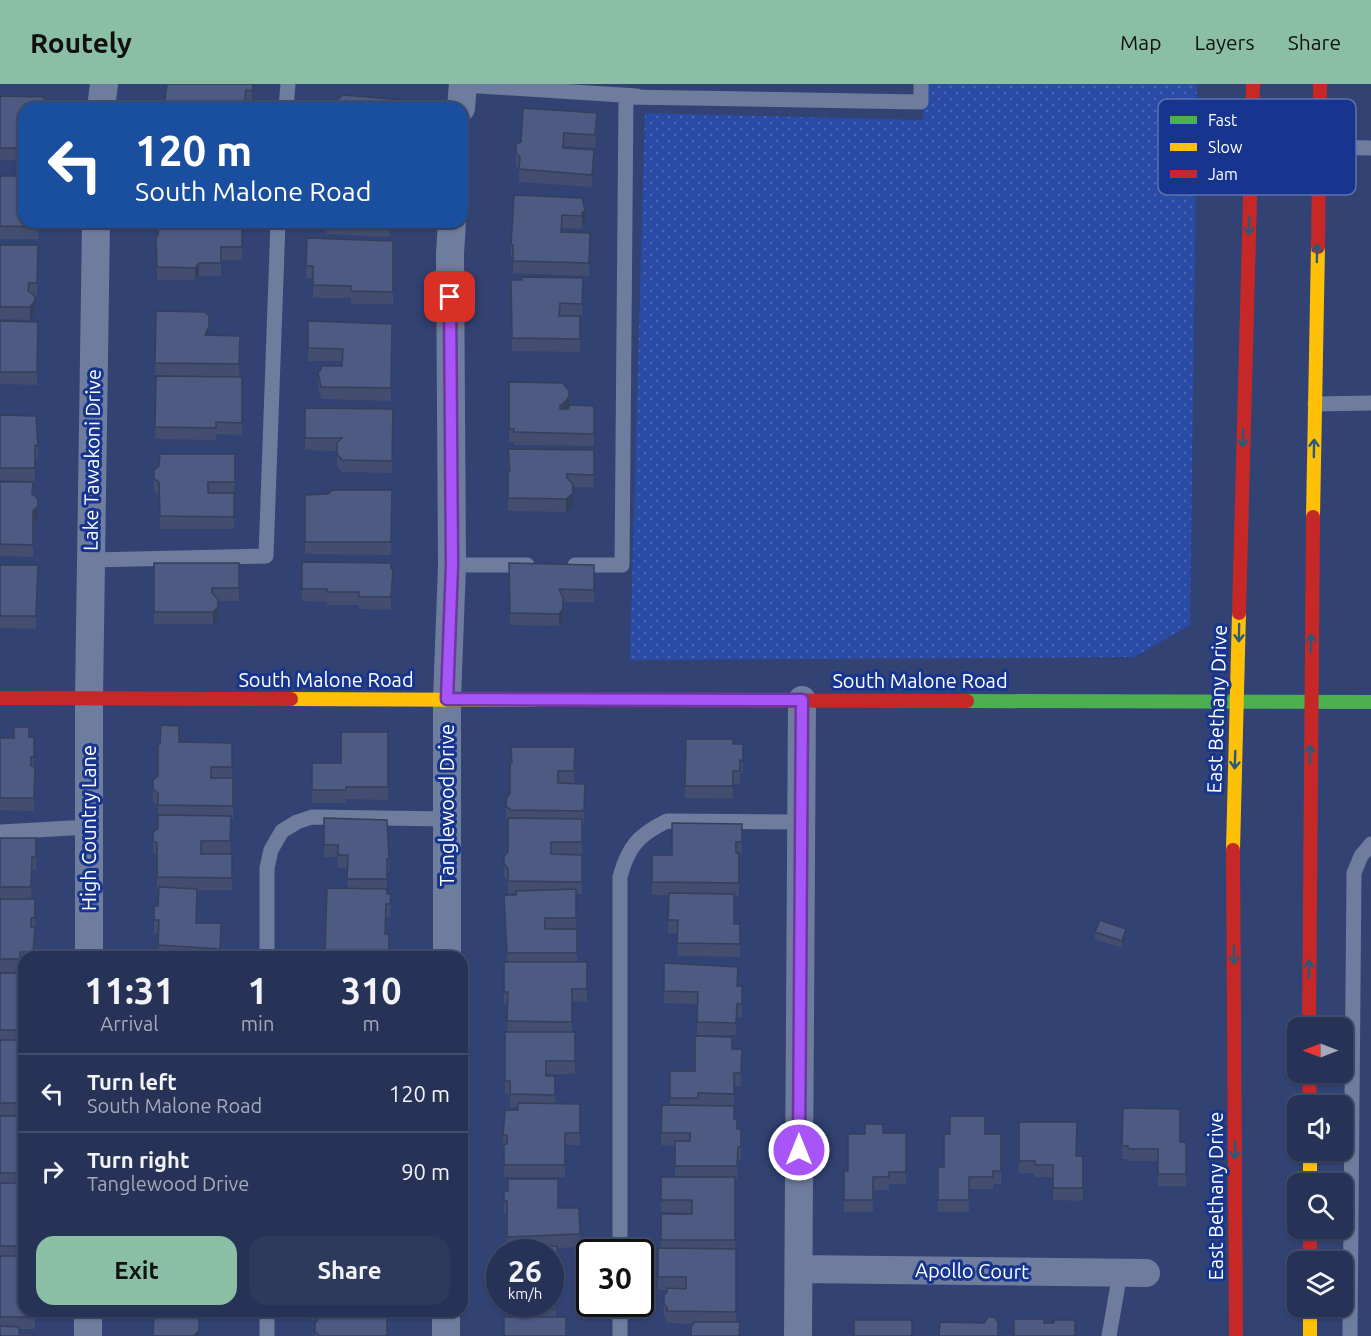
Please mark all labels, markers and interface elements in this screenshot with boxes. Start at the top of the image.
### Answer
text: Routely [30,27,132,58]
text: Map [1120,30,1161,54]
text: Layers [1194,30,1255,54]
text: Share [1288,30,1341,54]
legend [1158,99,1356,195]
text: Fast [1208,111,1238,129]
icon: left [36,126,114,204]
text: 120 m [135,127,252,174]
text: Slow [1208,138,1243,156]
text: Jam [1208,165,1238,183]
text: South Malone Road [135,176,372,206]
one-way arrow [1243,216,1255,236]
one-way arrow [1311,244,1323,264]
pin [424,271,475,322]
icon: arrive [433,280,466,313]
street label: Lake Tawakoni Drive [78,369,105,551]
one-way arrow [1238,427,1249,447]
one-way arrow [1308,439,1320,459]
one-way arrow [1233,622,1245,642]
street label: East Bethany Drive [1202,624,1231,794]
one-way arrow [1306,634,1317,654]
street label: South Malone Road [238,668,414,691]
street label: South Malone Road [832,669,1008,692]
street label: Tanglewood Drive [435,724,458,886]
one-way arrow [1304,744,1316,764]
street label: High Country Lane [77,745,100,911]
one-way arrow [1230,749,1241,769]
one-way arrow [1228,944,1240,964]
one-way arrow [1303,960,1315,979]
text: 11:31 [84,970,174,1011]
text: 1 [247,970,268,1011]
text: 310 [341,970,402,1011]
text: Arrival [100,1012,159,1035]
text: min [241,1012,274,1035]
text: m [363,1012,380,1035]
north arrow [1287,1017,1353,1083]
map controls [1287,1017,1353,1317]
text: Turn left [87,1069,177,1094]
icon: left [36,1077,69,1110]
text: 120 m [389,1081,450,1106]
text: South Malone Road [87,1094,262,1117]
button: sound [1287,1095,1353,1161]
street label: East Bethany Drive [1204,1112,1227,1280]
position arrow [767,1118,831,1182]
one-way arrow [1229,1139,1241,1159]
text: Turn right [87,1147,189,1172]
icon: right [36,1155,69,1188]
text: 90 m [401,1159,450,1184]
text: Tanglewood Drive [87,1172,249,1195]
button: search [1287,1173,1353,1239]
button: Exit [36,1236,237,1305]
button: Share [249,1236,450,1305]
speed limit sign: 30 [576,1239,654,1317]
button: layers [1287,1251,1353,1317]
text: 26 [508,1254,542,1288]
street label: Apollo Court [915,1258,1029,1283]
text: km/h [508,1285,542,1302]

